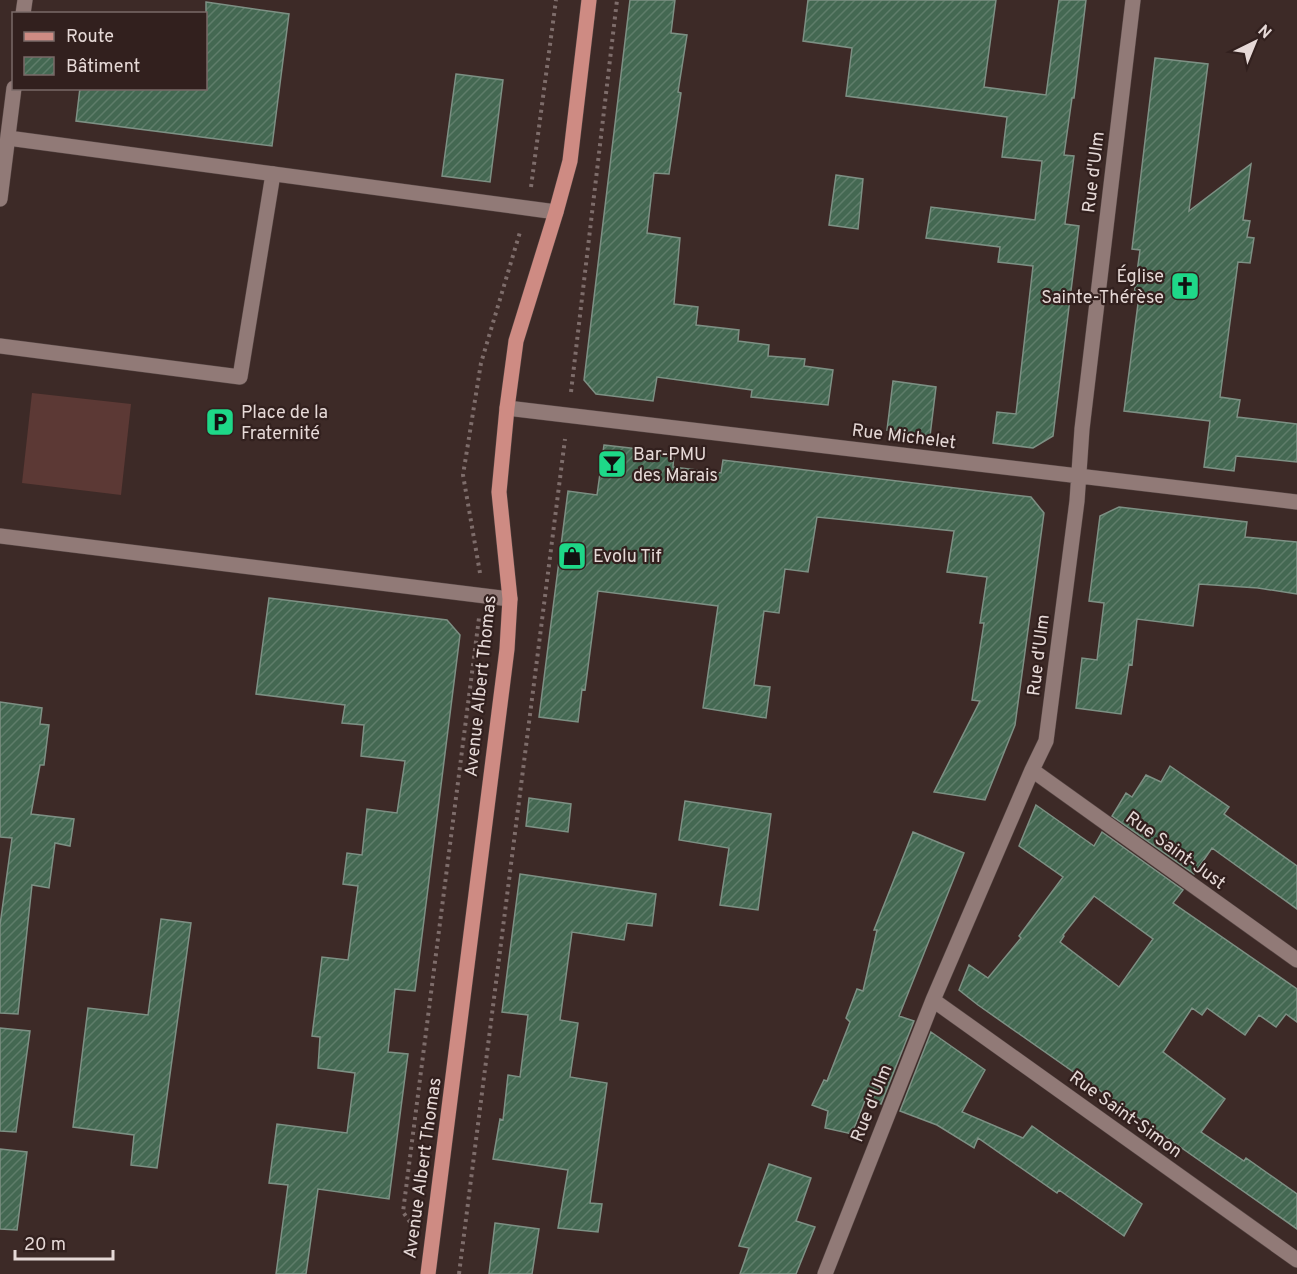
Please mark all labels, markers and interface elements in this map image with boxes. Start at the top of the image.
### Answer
legend [12,12,207,90]
north arrow [1225,12,1285,72]
text: N [1253,21,1275,44]
text: Route [66,26,114,49]
text: Bâtiment [66,56,140,79]
street label: Rue d'Ulm [1078,130,1111,214]
place label: Église Sainte-Thérèse [1041,264,1164,310]
church icon: Église Sainte-Thérèse [1169,270,1201,302]
place label: Place de la Fraternité [241,402,328,446]
parking icon: Place de la Fraternité [204,406,236,438]
street label: Rue Michelet [850,420,957,455]
place label: Bar-PMU des Marais [633,444,718,488]
bar icon: Bar-PMU des Marais [596,448,628,480]
shop icon: Evolu Tif [556,540,588,572]
place label: Evolu Tif [593,546,661,569]
street label: Avenue Albert Thomas [461,594,502,778]
street label: Rue d'Ulm [1023,613,1056,697]
street label: Rue Saint-Just [1120,807,1230,895]
street label: Rue d'Ulm [846,1061,898,1146]
street label: Rue Saint-Simon [1064,1066,1186,1164]
street label: Avenue Albert Thomas [399,1076,448,1260]
scale bar [15,1223,112,1261]
text: 20 m [24,1234,66,1257]

